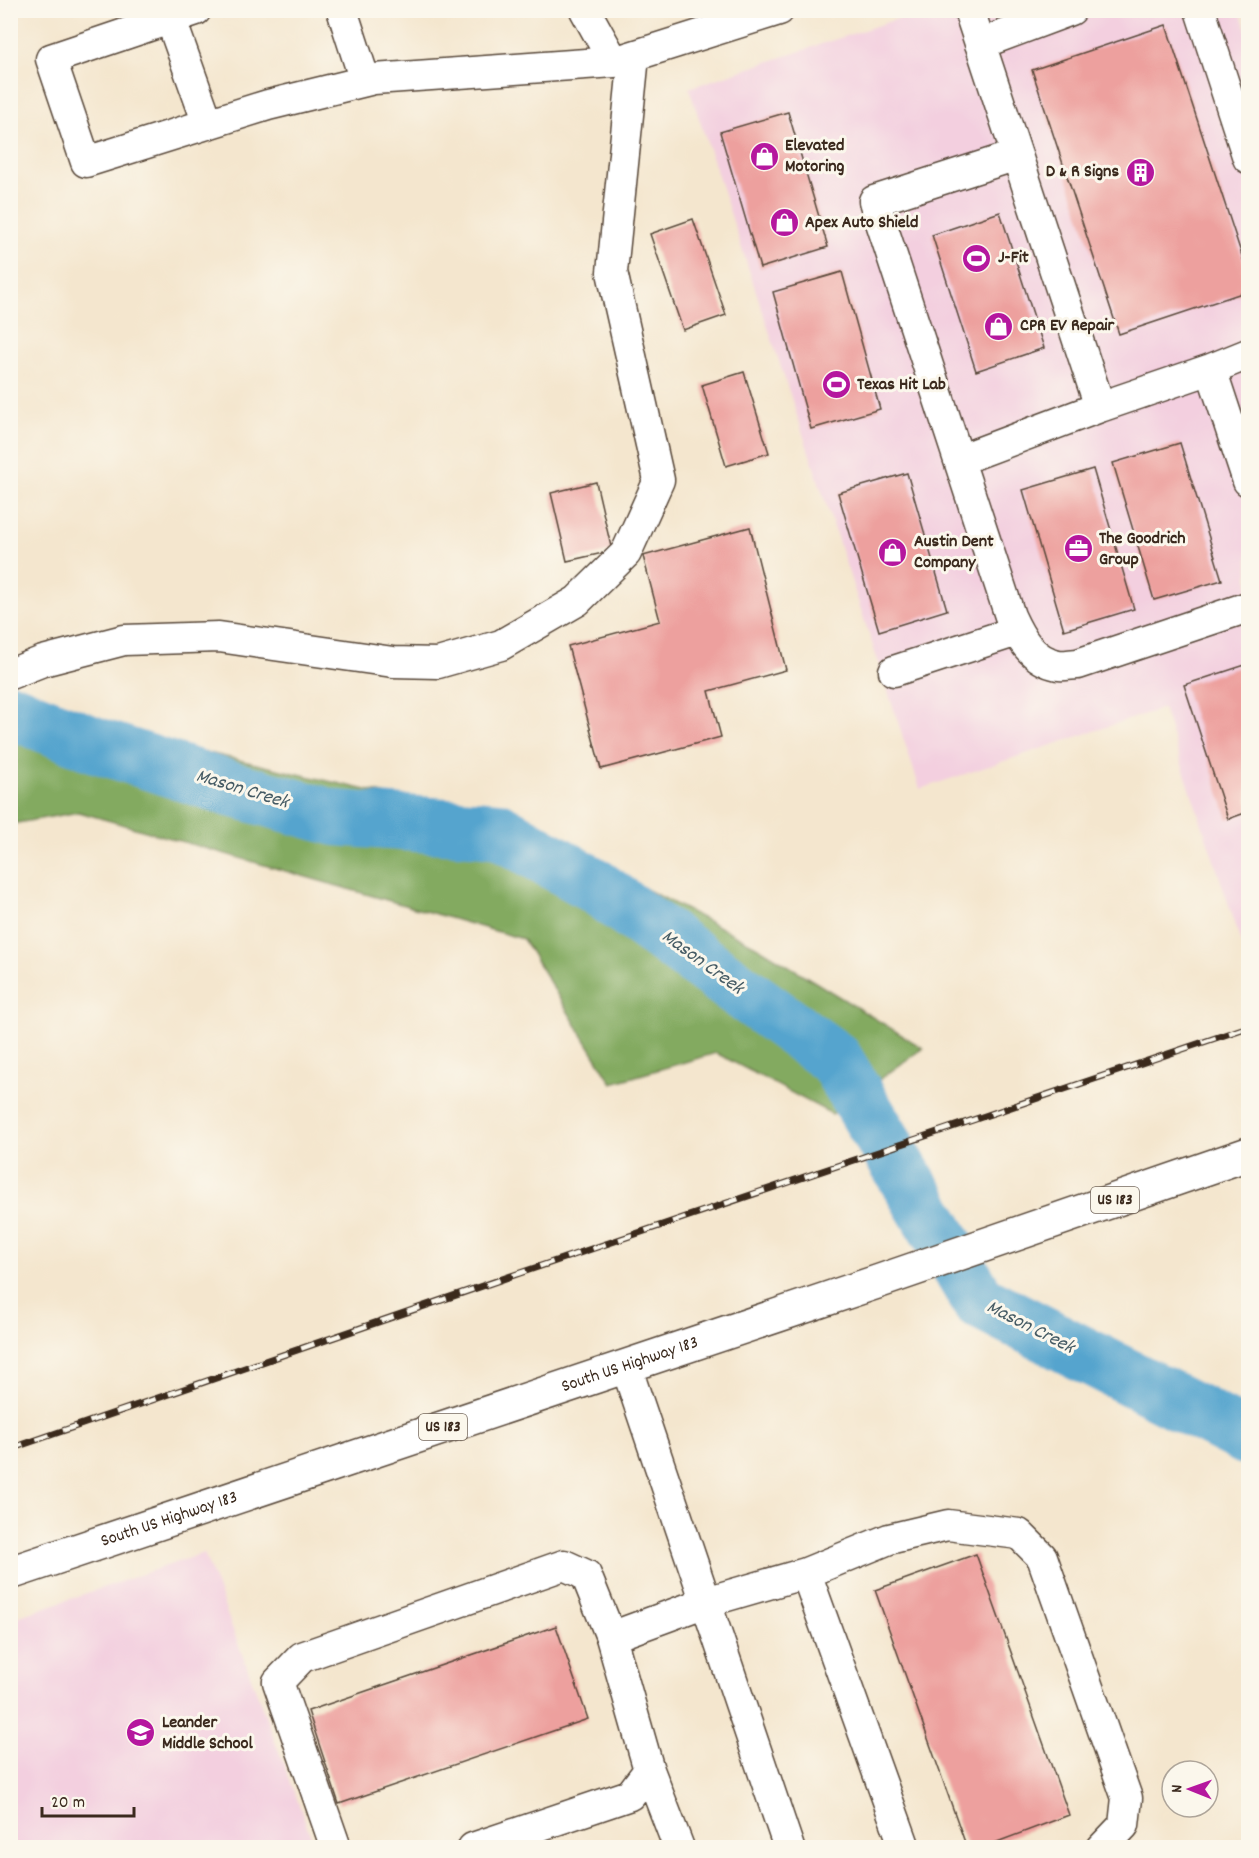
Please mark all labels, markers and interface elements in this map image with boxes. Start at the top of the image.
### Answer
place label: Elevated Motoring [785,134,844,180]
shop icon: Elevated Motoring [748,140,780,172]
building icon: D & R Signs [1124,156,1156,188]
place label: D & R Signs [1046,160,1119,185]
shop icon: Apex Auto Shield [768,207,800,239]
place label: Apex Auto Shield [805,211,918,236]
sports icon: J-Fit [961,242,993,274]
place label: J-Fit [998,246,1029,271]
shop icon: CPR EV Repair [983,310,1015,342]
place label: CPR EV Repair [1020,314,1115,339]
sports icon: Texas Hit Lab [820,369,852,401]
place label: Texas Hit Lab [857,373,946,398]
place label: The Goodrich Group [1099,527,1186,573]
place label: Austin Dent Company [914,530,994,576]
office icon: The Goodrich Group [1062,533,1094,565]
shop icon: Austin Dent Company [877,536,909,568]
water label: Mason Creek [192,763,293,818]
water label: Mason Creek [655,924,750,1003]
road number: US 183 [1091,1187,1139,1213]
water label: Mason Creek [981,1294,1080,1363]
street label: South US Highway 183 [558,1330,702,1399]
road number: US 183 [419,1414,467,1440]
street label: South US Highway 183 [98,1485,241,1554]
place label: Leander Middle School [162,1711,253,1757]
school or university icon: Leander Middle School [125,1717,157,1749]
north arrow [1160,1759,1220,1819]
scale bar [42,1780,134,1818]
text: N [1166,1785,1189,1793]
text: 20 m [51,1791,85,1816]

